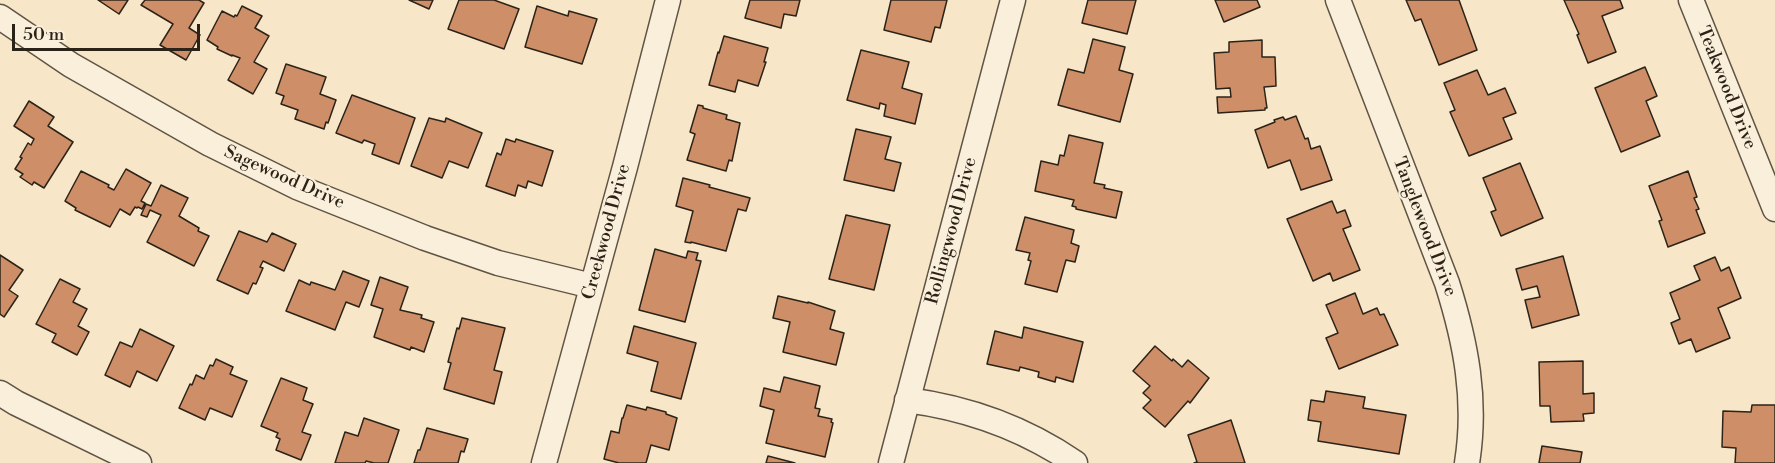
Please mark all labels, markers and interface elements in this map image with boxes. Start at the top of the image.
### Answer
scale bar [15,12,202,50]
text: 50 m [23,23,64,46]
street label: Teakwood Drive [1691,23,1761,153]
street label: Sagewood Drive [220,142,348,214]
street label: Tanglewood Drive [1388,154,1460,300]
street label: Rollingwood Drive [922,155,982,307]
street label: Creekwood Drive [578,162,636,302]

